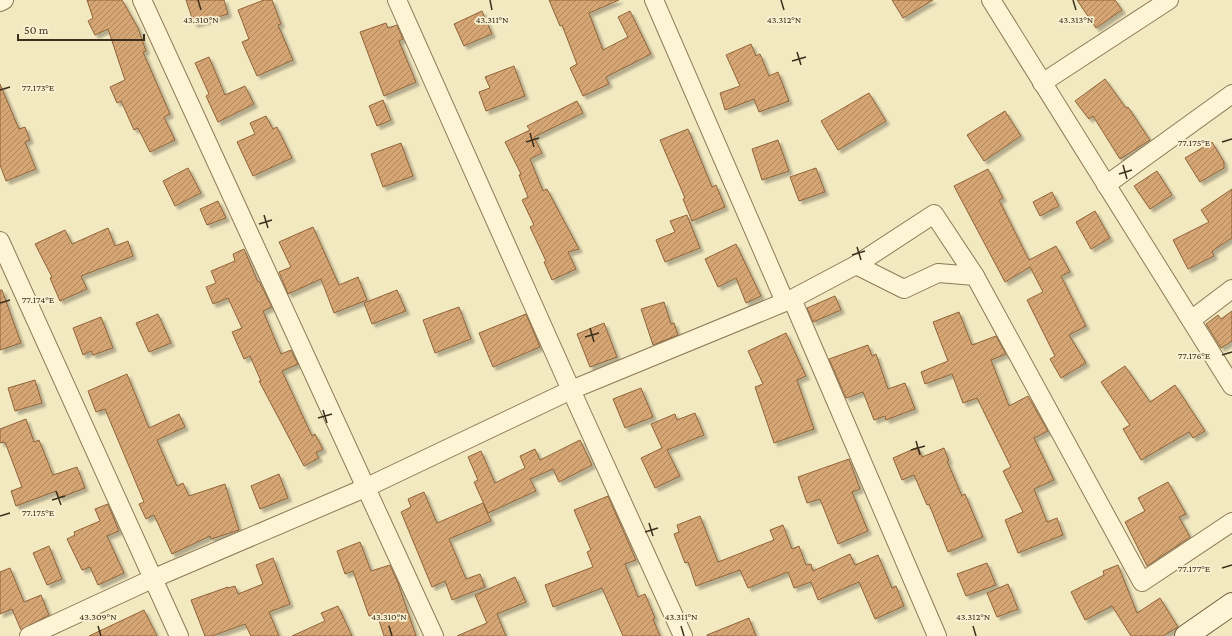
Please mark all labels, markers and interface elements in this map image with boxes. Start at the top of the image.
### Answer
text: 43.310°N [183,14,219,25]
text: 43.311°N [475,14,509,25]
text: 43.312°N [767,14,802,25]
text: 43.313°N [1059,14,1094,25]
scale bar [18,16,144,42]
text: 50 m [24,23,49,37]
text: 77.173°E [22,82,55,93]
text: 77.175°E [1178,137,1211,148]
text: 77.174°E [22,294,55,305]
text: 77.176°E [1178,350,1211,361]
text: 77.175°E [22,507,55,518]
text: 77.177°E [1178,563,1211,574]
text: 43.309°N [79,611,117,622]
text: 43.310°N [371,611,407,622]
text: 43.311°N [664,611,698,622]
text: 43.312°N [956,611,991,622]

